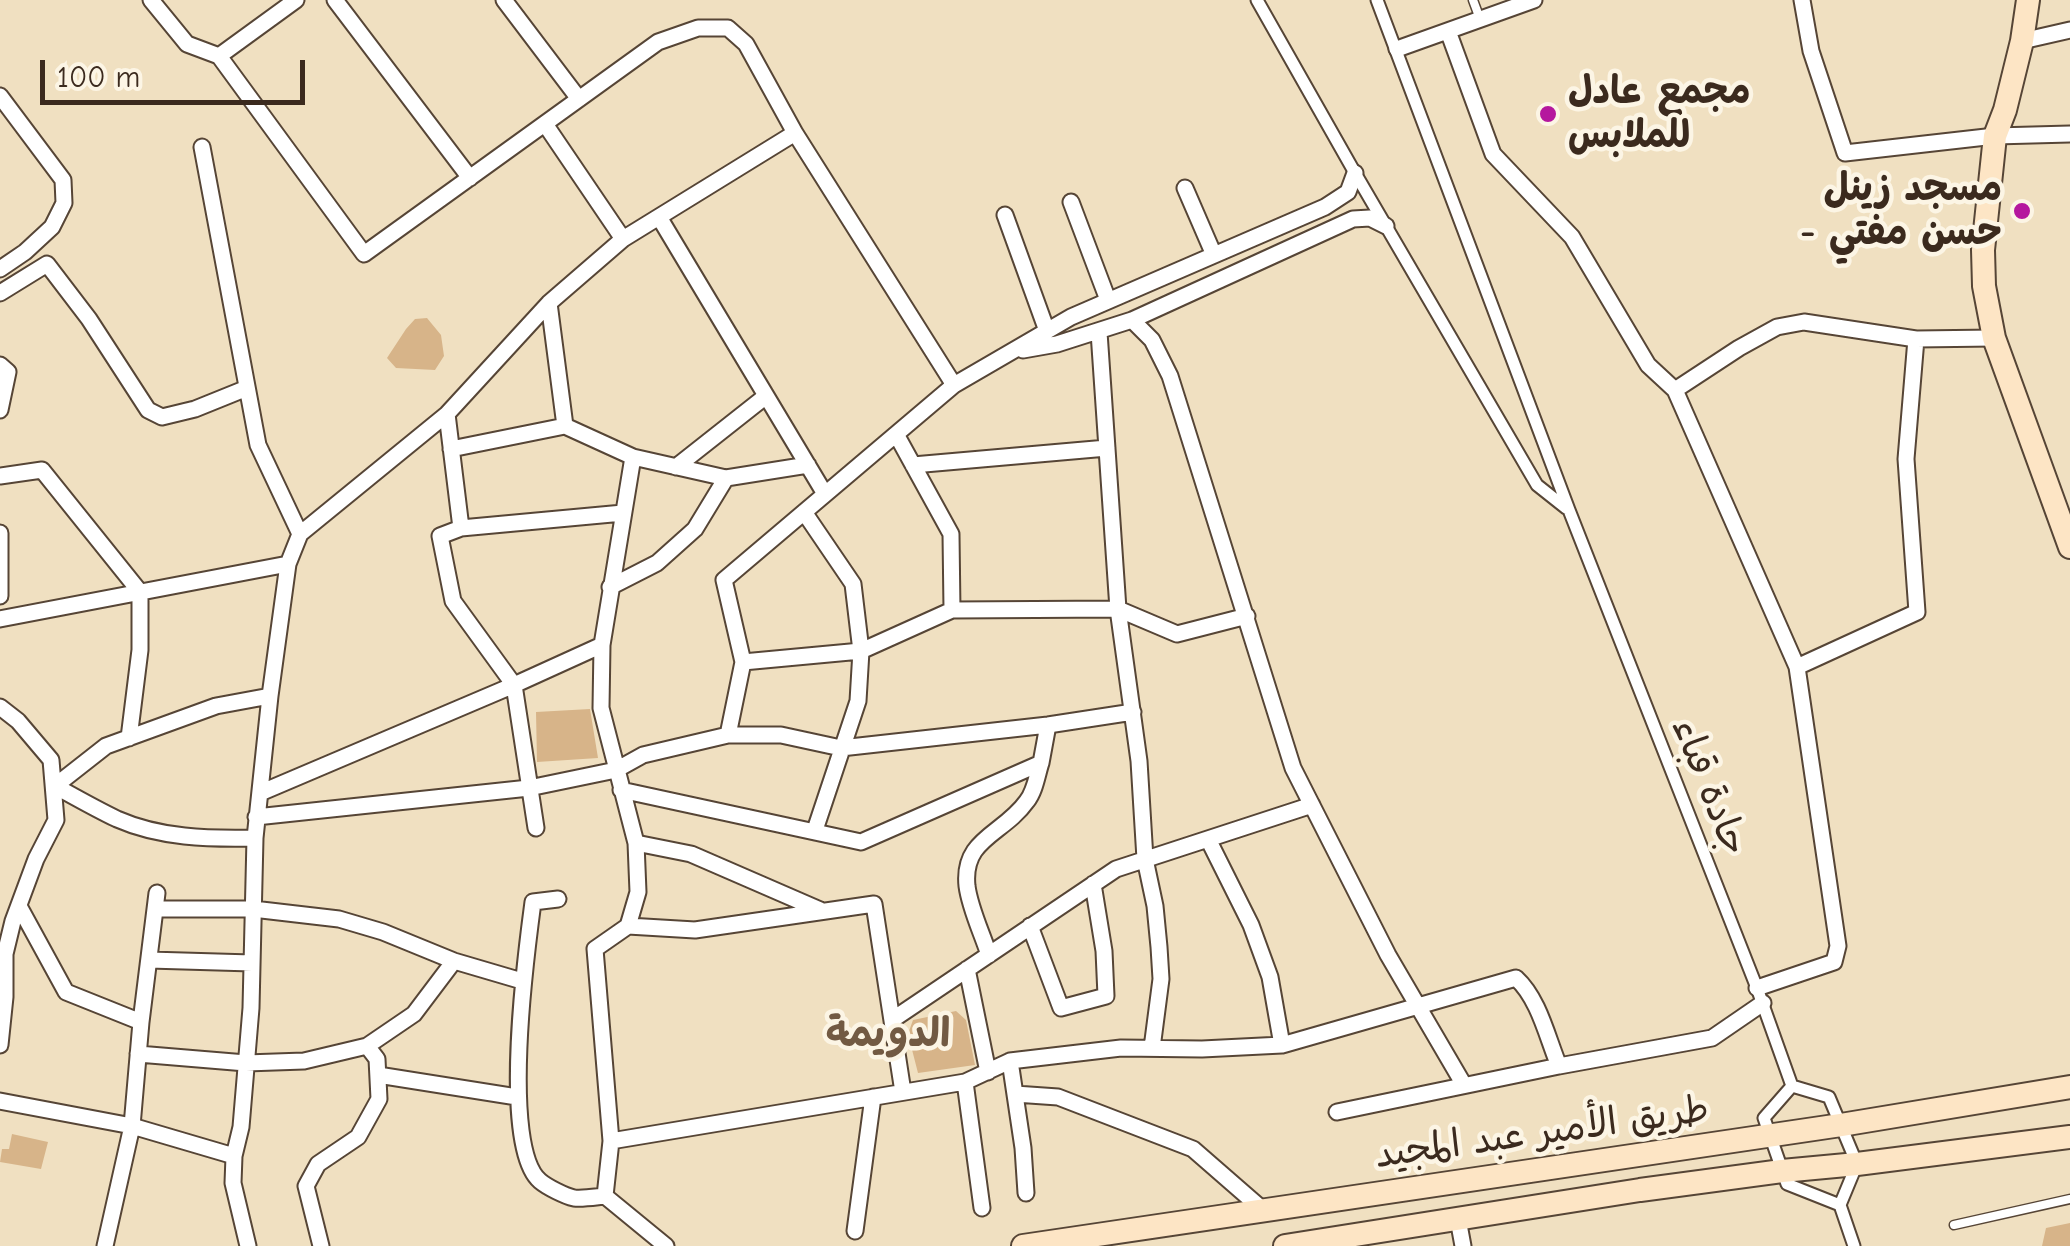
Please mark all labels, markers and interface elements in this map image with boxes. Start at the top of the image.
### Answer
scale bar [45,40,310,102]
text: 100 m [57,60,140,95]
place label: مجمع عادل للملابس [1568,69,1751,158]
marker: مجمع عادل للملابس [1537,103,1559,125]
place label: مسجد زينل - حسن مفتي [1800,166,2002,255]
marker: مسجد زينل - حسن مفتي [2011,200,2033,222]
street label: جادة قباء [1661,711,1757,863]
district label: الدويمة [826,1011,950,1059]
street label: طريق الأمير عبد المجيد [1372,1087,1712,1179]

